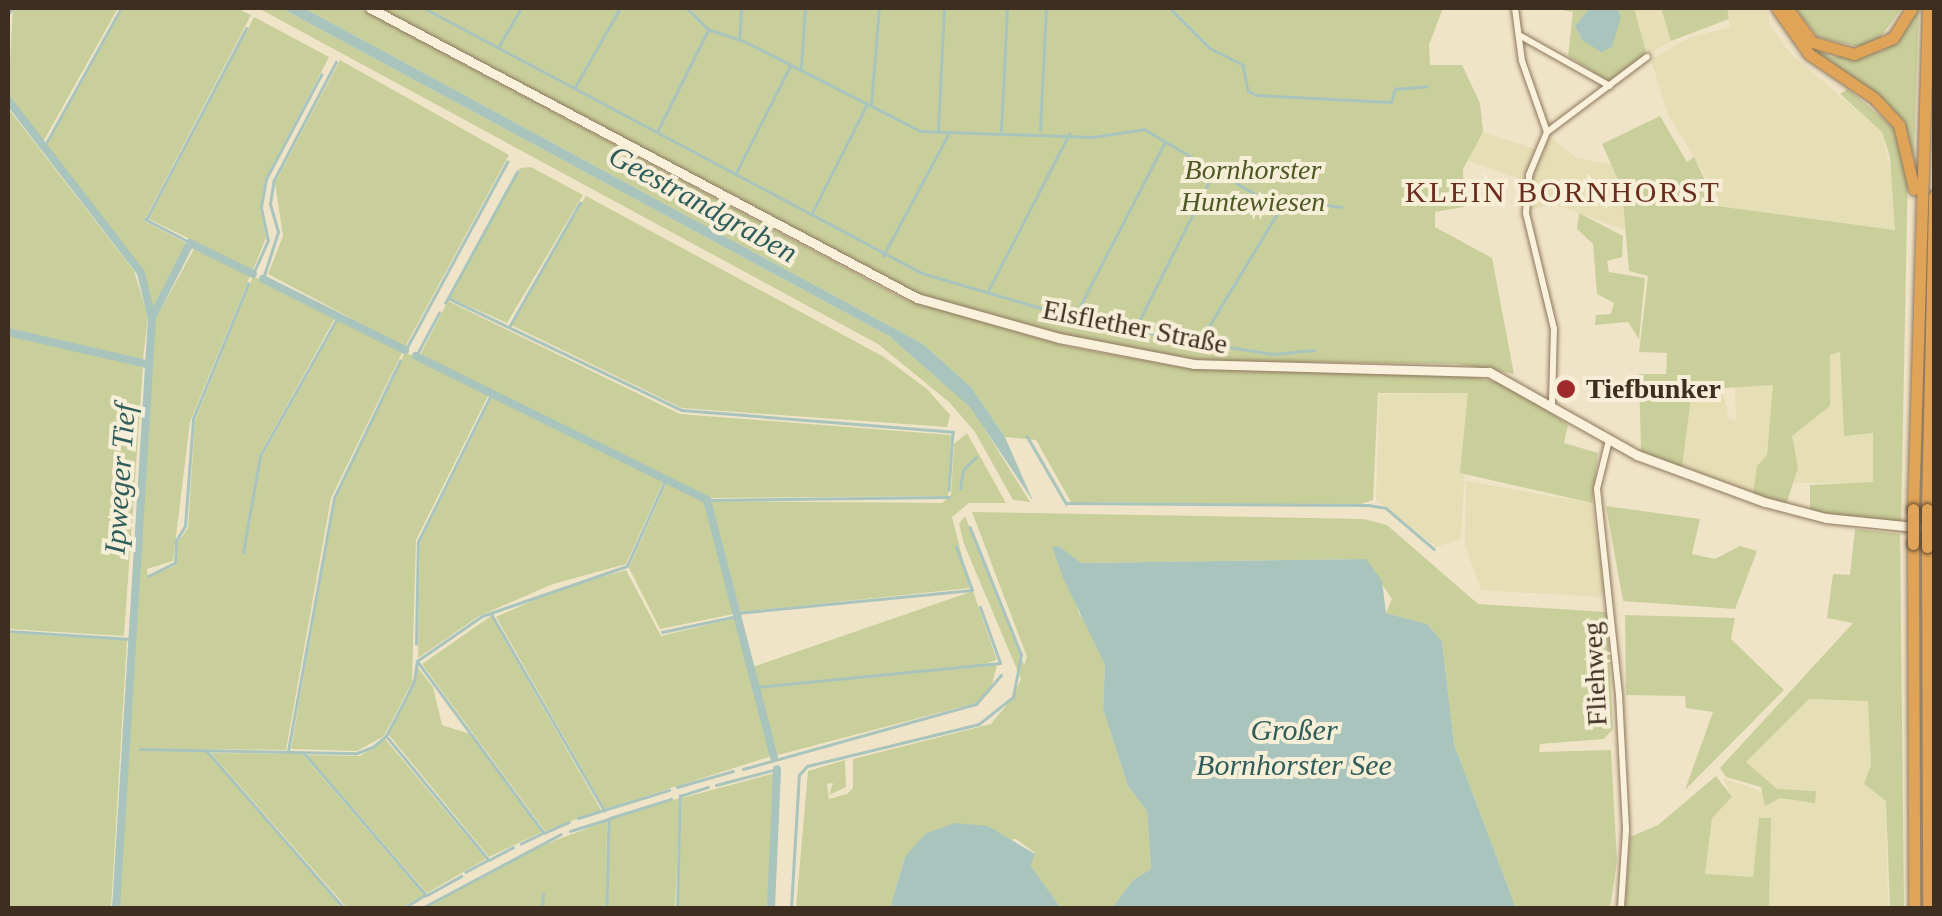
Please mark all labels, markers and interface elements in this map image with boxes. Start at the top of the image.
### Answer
water label: Geestrandgraben [602,137,804,271]
park label: Bornhorster Huntewiesen [1181,153,1325,219]
district label: KLEIN BORNHORST [1405,174,1721,210]
street label: Elsflether Straße [1040,293,1230,361]
place label: Tiefbunker [1586,372,1721,406]
marker: Tiefbunker [1555,378,1577,400]
water label: Ipweger Tief [97,403,143,555]
street label: Fliehweg [1575,621,1615,727]
water label: Großer Bornhorster See [1196,712,1392,782]

